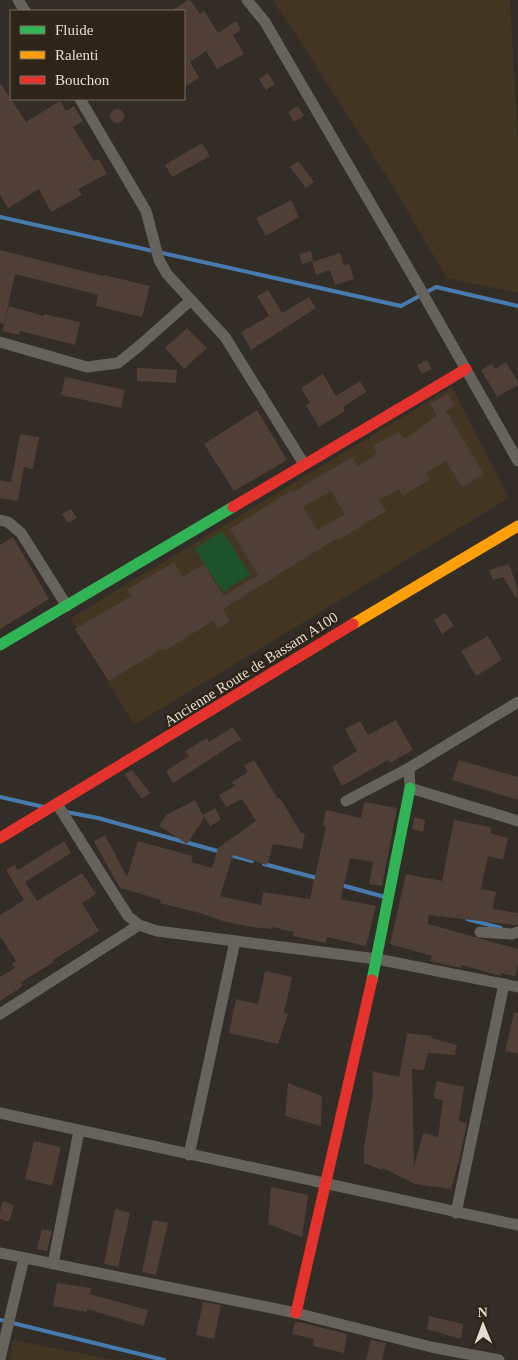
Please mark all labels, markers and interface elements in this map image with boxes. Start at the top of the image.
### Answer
legend [10,10,185,100]
text: Fluide [55,22,94,38]
text: Ralenti [55,47,98,63]
text: Bouchon [55,72,110,88]
street label: Ancienne Route de Bassam A100 [161,609,341,729]
north arrow [458,1300,508,1350]
text: N [478,1305,488,1320]

